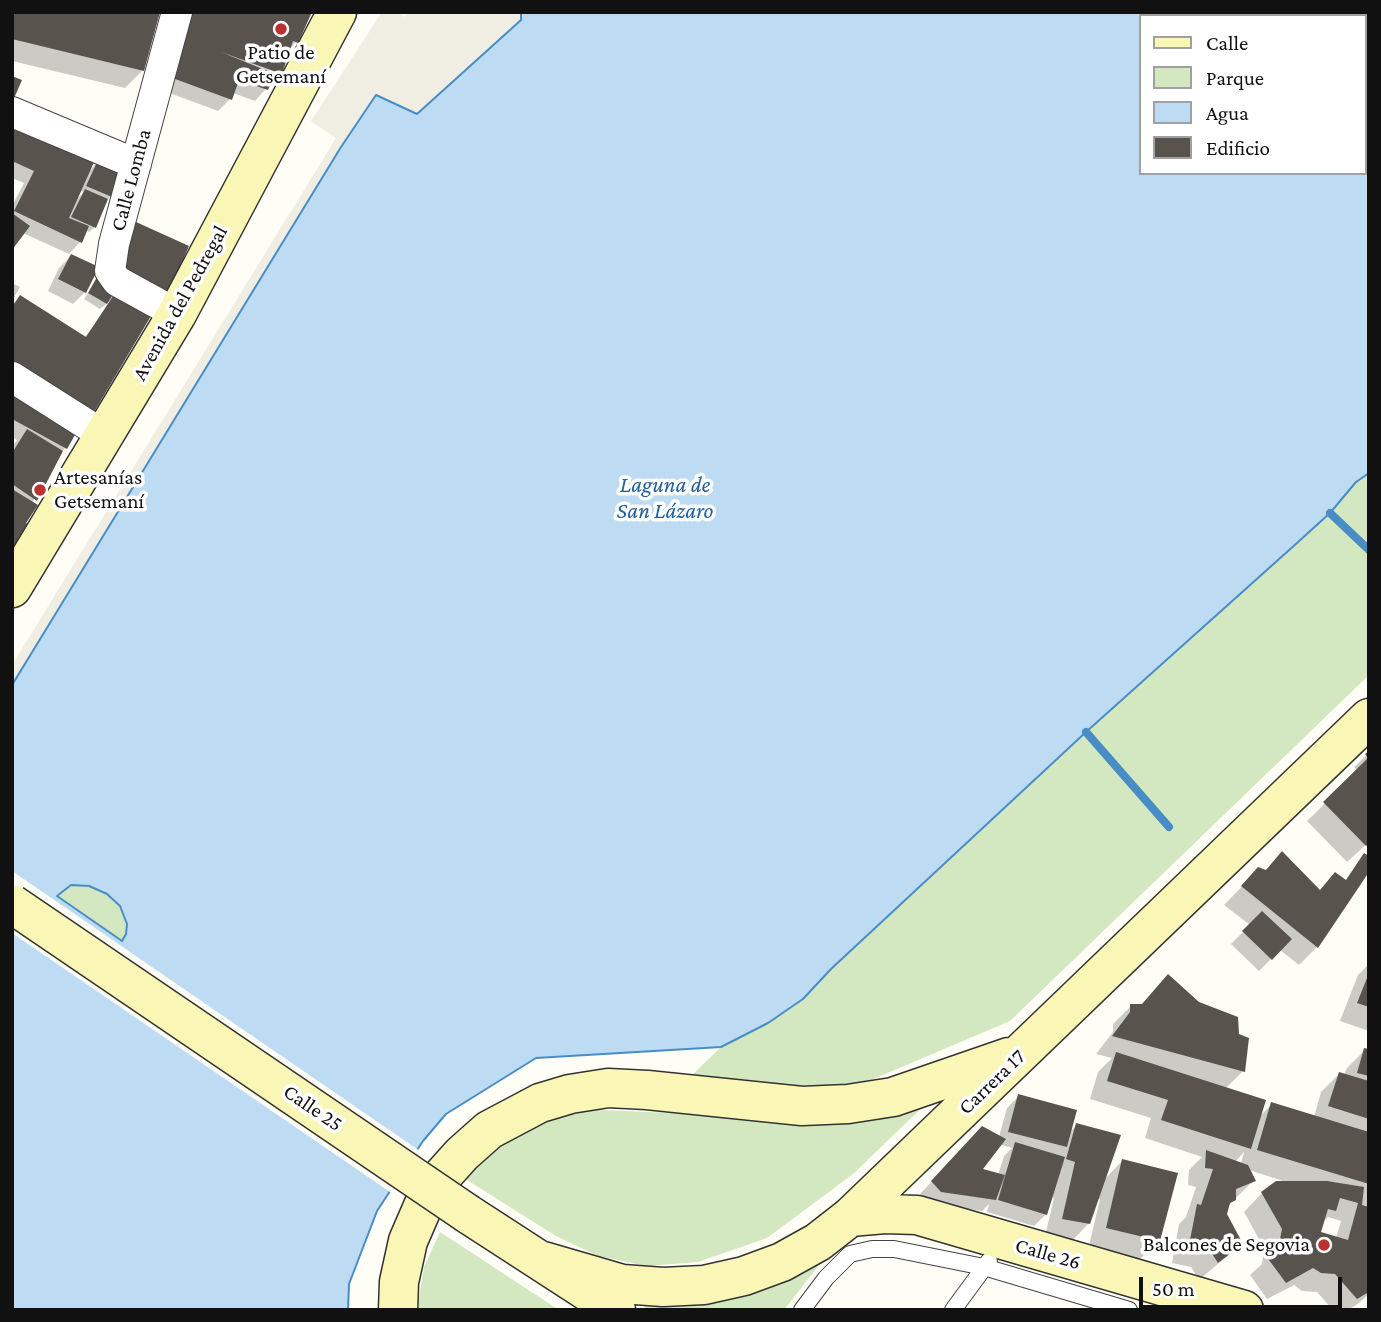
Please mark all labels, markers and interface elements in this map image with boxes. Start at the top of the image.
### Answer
legend [1140,14,1367,175]
marker: Patio de Getsemaní [273,21,289,37]
text: Calle [1206,31,1248,55]
place label: Patio de Getsemaní [236,40,326,90]
text: Parque [1206,66,1264,90]
text: Agua [1206,101,1249,125]
street label: Calle Lomba [105,126,157,234]
text: Edificio [1206,136,1270,160]
street label: Avenida del Pedregal [127,221,233,385]
place label: Artesanías Getsemaní [54,465,144,515]
water label: Laguna de San Lázaro [617,471,713,525]
marker: Artesanías Getsemaní [32,482,48,498]
street label: Carrera 17 [953,1044,1031,1120]
street label: Calle 25 [279,1079,347,1137]
place label: Balcones de Segovia [1143,1232,1310,1258]
street label: Calle 26 [1012,1233,1084,1275]
marker: Balcones de Segovia [1316,1237,1332,1253]
scale bar [1143,1262,1346,1306]
text: 50 m [1152,1277,1195,1301]

